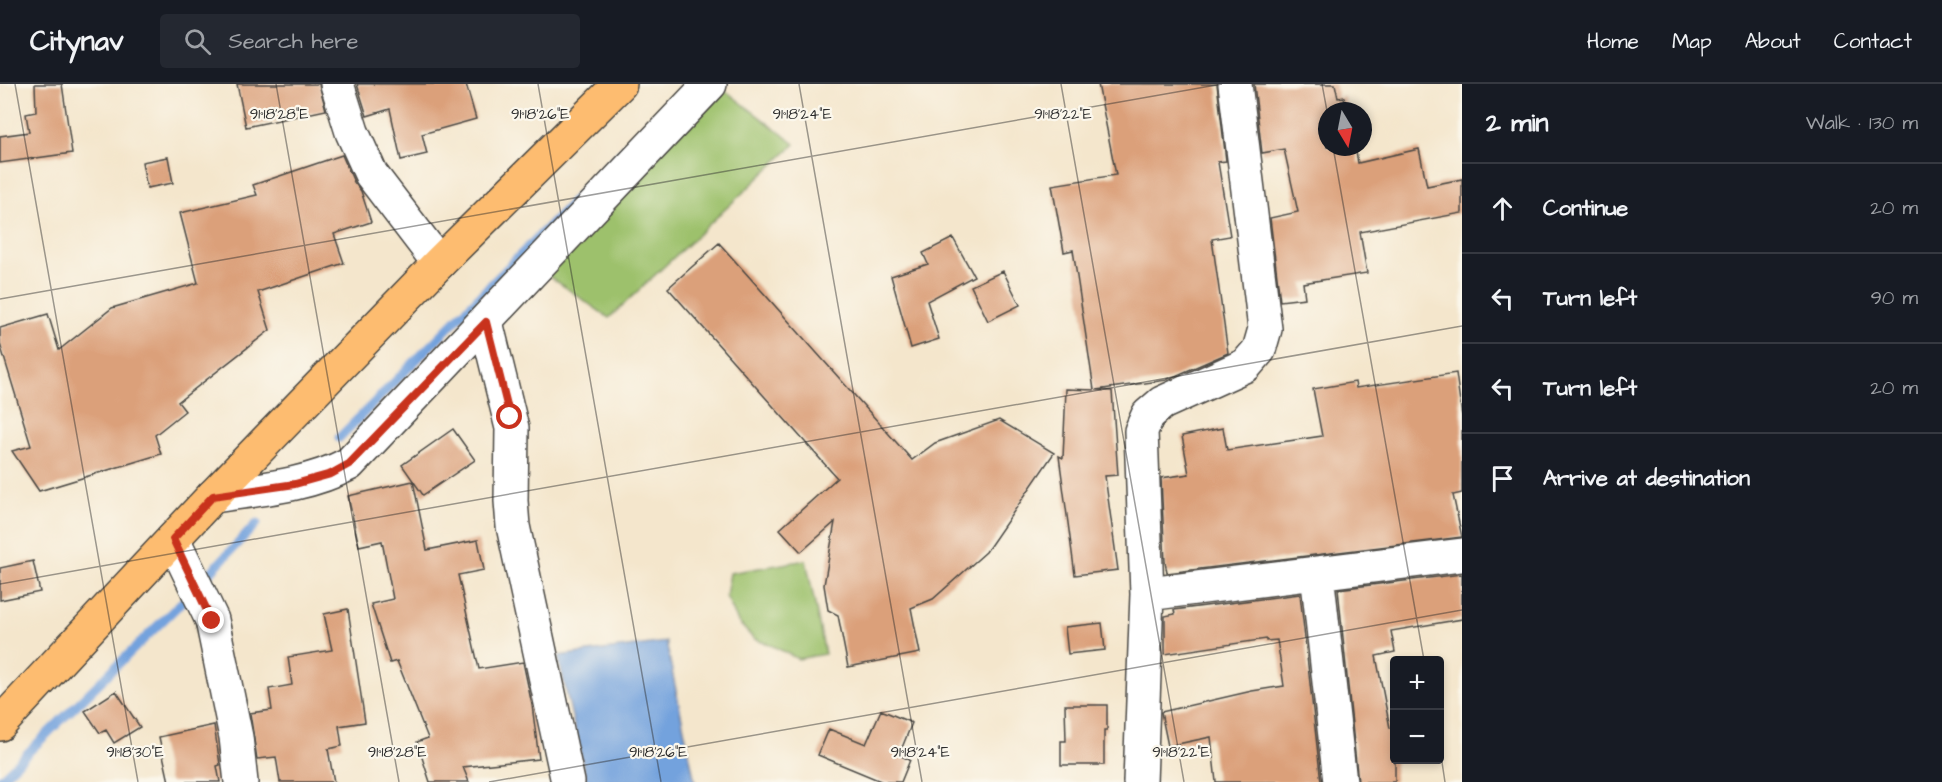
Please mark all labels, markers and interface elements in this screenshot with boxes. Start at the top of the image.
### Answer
search box [160,14,580,68]
text: Citynav [30,22,124,61]
icon: search [181,25,214,58]
text: Search here [229,26,358,57]
text: Home [1587,27,1639,56]
text: Map [1672,27,1712,56]
text: About [1745,27,1801,56]
text: Contact [1834,27,1912,56]
north arrow [1318,102,1372,156]
text: 91°18'28"E [250,104,308,125]
text: 91°18'26"E [511,104,569,125]
text: 91°18'24"E [772,104,832,125]
text: 91°18'22"E [1034,104,1092,125]
text: 2 min [1486,105,1548,141]
text: Walk · 130 m [1806,109,1918,137]
icon: ahead [1486,192,1519,225]
text: Continue [1543,193,1628,224]
text: 20 m [1870,194,1918,222]
icon: left [1486,282,1519,315]
text: Turn left [1543,283,1637,314]
text: 90 m [1870,284,1918,312]
icon: left [1486,372,1519,405]
text: Turn left [1543,373,1637,404]
text: 20 m [1870,374,1918,402]
route start [496,403,522,429]
icon: arrive [1486,462,1519,495]
text: Arrive at destination [1543,463,1750,494]
route end [198,607,224,633]
map controls [1390,656,1444,764]
button: + [1390,656,1444,710]
button: − [1390,710,1444,764]
text: 91°18'30"E [106,742,164,763]
text: 91°18'28"E [368,742,426,763]
text: 91°18'26"E [629,742,687,763]
text: 91°18'24"E [890,742,950,763]
text: 91°18'22"E [1152,742,1210,763]

